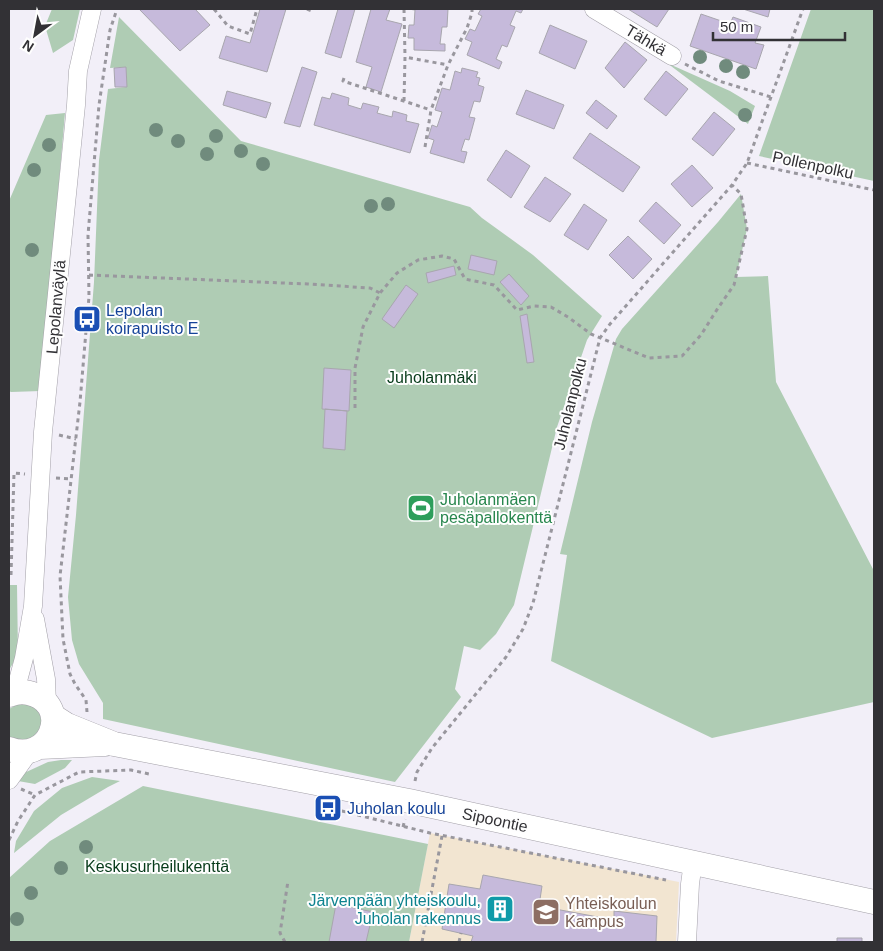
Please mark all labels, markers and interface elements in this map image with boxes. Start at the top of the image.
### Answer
north arrow [10,10,60,60]
scale bar [713,10,846,42]
text: 50 m [720,18,753,35]
street label: Tähkä [623,21,670,59]
text: N [20,37,37,55]
street label: Pollenpolku [771,148,855,182]
street label: Lepolanväylä [43,259,69,355]
place label: Lepolan koirapuisto E [106,302,199,337]
bus stop icon: Lepolan koirapuisto E [72,304,102,334]
street label: Juholanpolku [550,356,590,452]
park label: Juholanmäki [387,369,477,386]
place label: Juholanmäen pesäpallokenttä [440,491,552,526]
sports icon: Juholanmäen pesäpallokenttä [406,493,436,523]
bus stop icon: Juholan koulu [313,793,343,823]
place label: Juholan koulu [347,800,446,817]
street label: Sipoontie [461,805,529,835]
park label: Keskusurheilukenttä [85,858,229,875]
place label: Järvenpään yhteiskoulu, Juholan rakennus [308,892,481,927]
building icon: Järvenpään yhteiskoulu, Juholan rakennus [485,894,515,924]
place label: Yhteiskoulun Kampus [565,895,657,930]
school or university icon: Yhteiskoulun Kampus [531,897,561,927]

